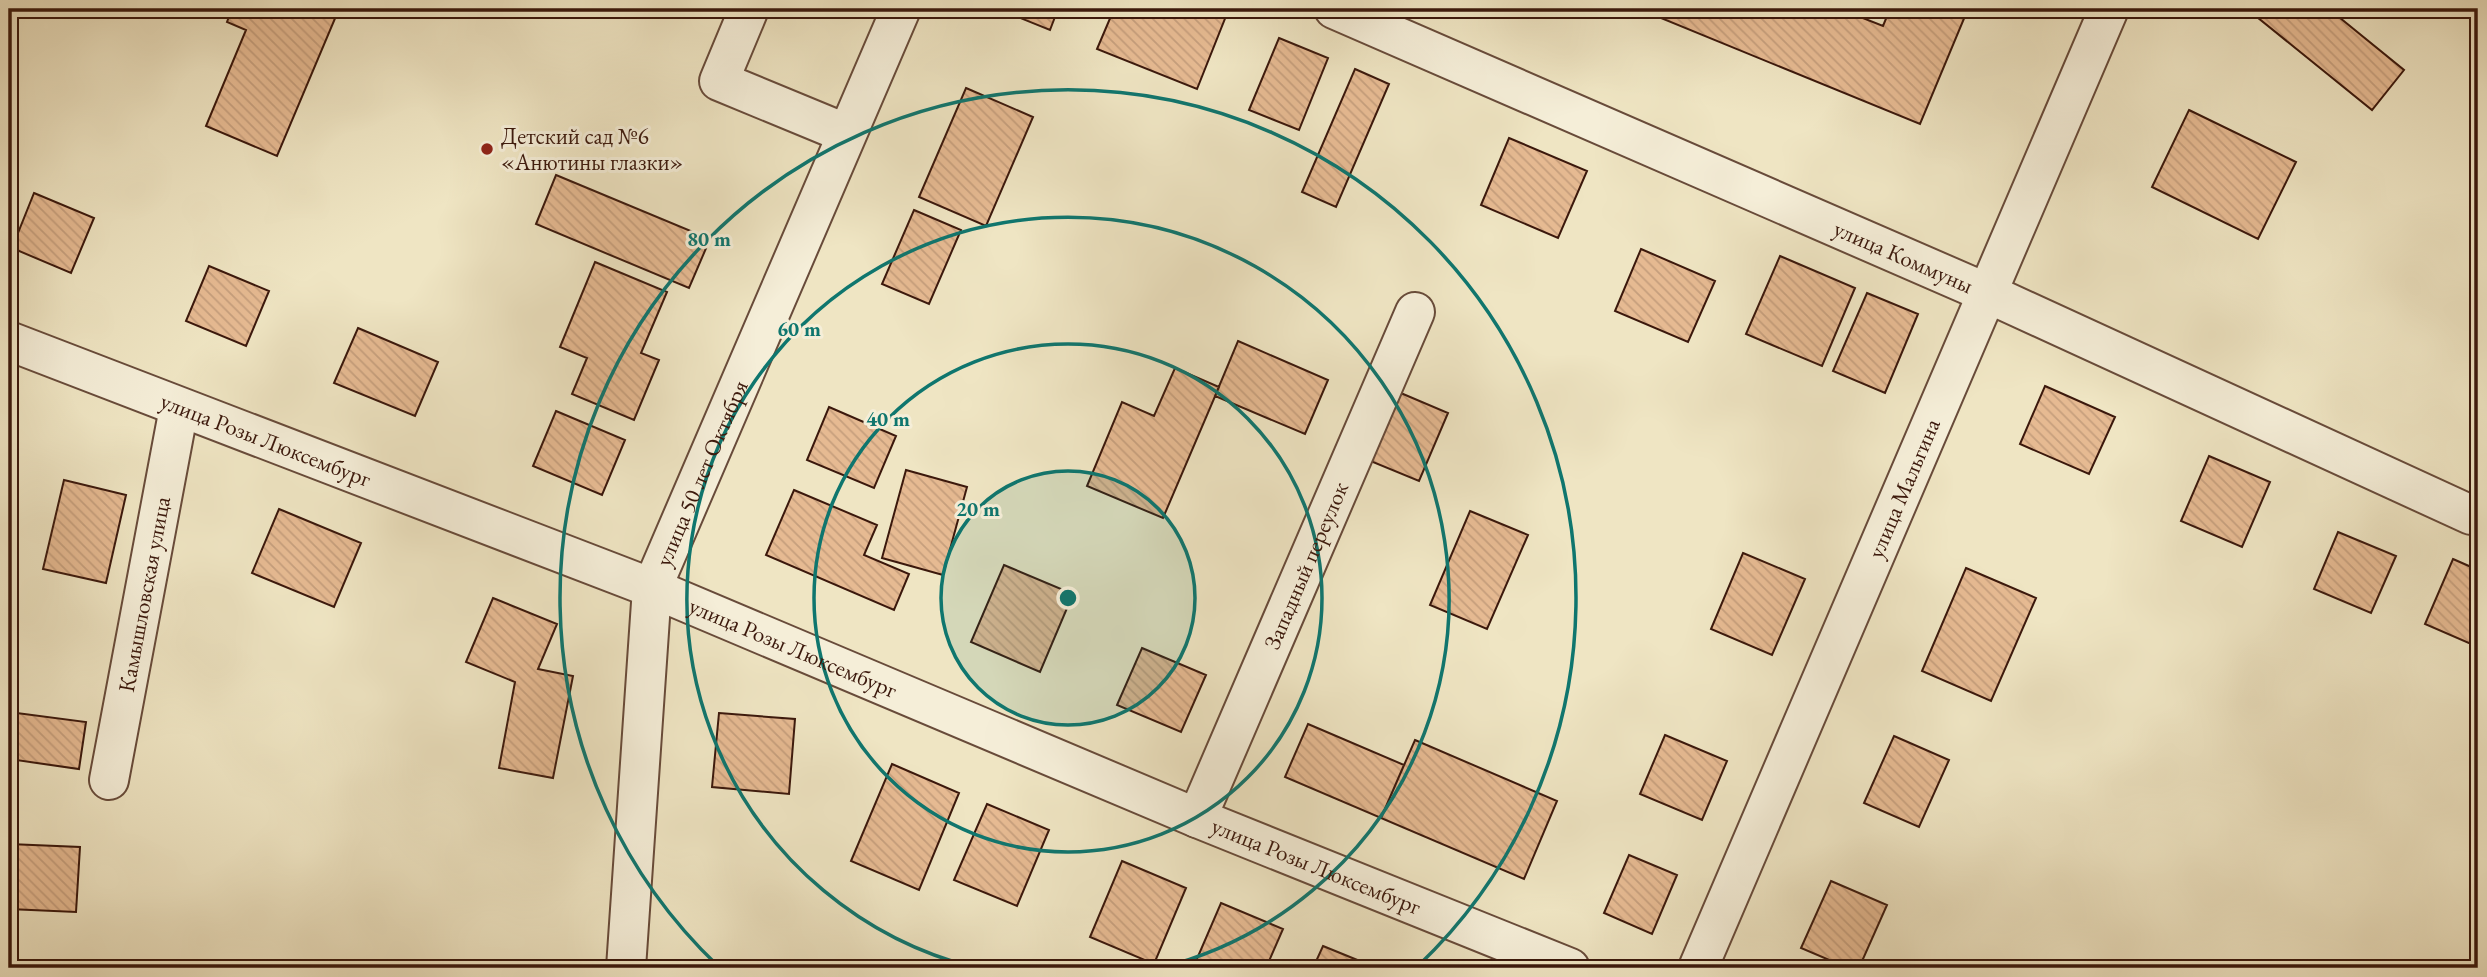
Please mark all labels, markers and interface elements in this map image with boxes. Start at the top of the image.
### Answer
place label: Детский сад №6 «Анютины глазки» [501,121,683,177]
marker: Детский сад №6 «Анютины глазки» [479,141,495,157]
street label: улица Коммуны [1829,213,1978,300]
text: 80 m [687,225,731,252]
text: 60 m [777,315,821,342]
street label: улица 50 лет Октября [648,375,755,571]
street label: улица Розы Люксембург [156,386,375,494]
text: 40 m [866,405,910,432]
street label: улица Мальгина [1860,413,1947,563]
street label: Западный переулок [1257,477,1355,654]
street label: Камышловская улица [111,493,177,695]
text: 20 m [956,495,1000,522]
centre of rings [1056,586,1080,610]
street label: улица Розы Люксембург [684,590,902,705]
street label: улица Розы Люксембург [1207,810,1426,922]

